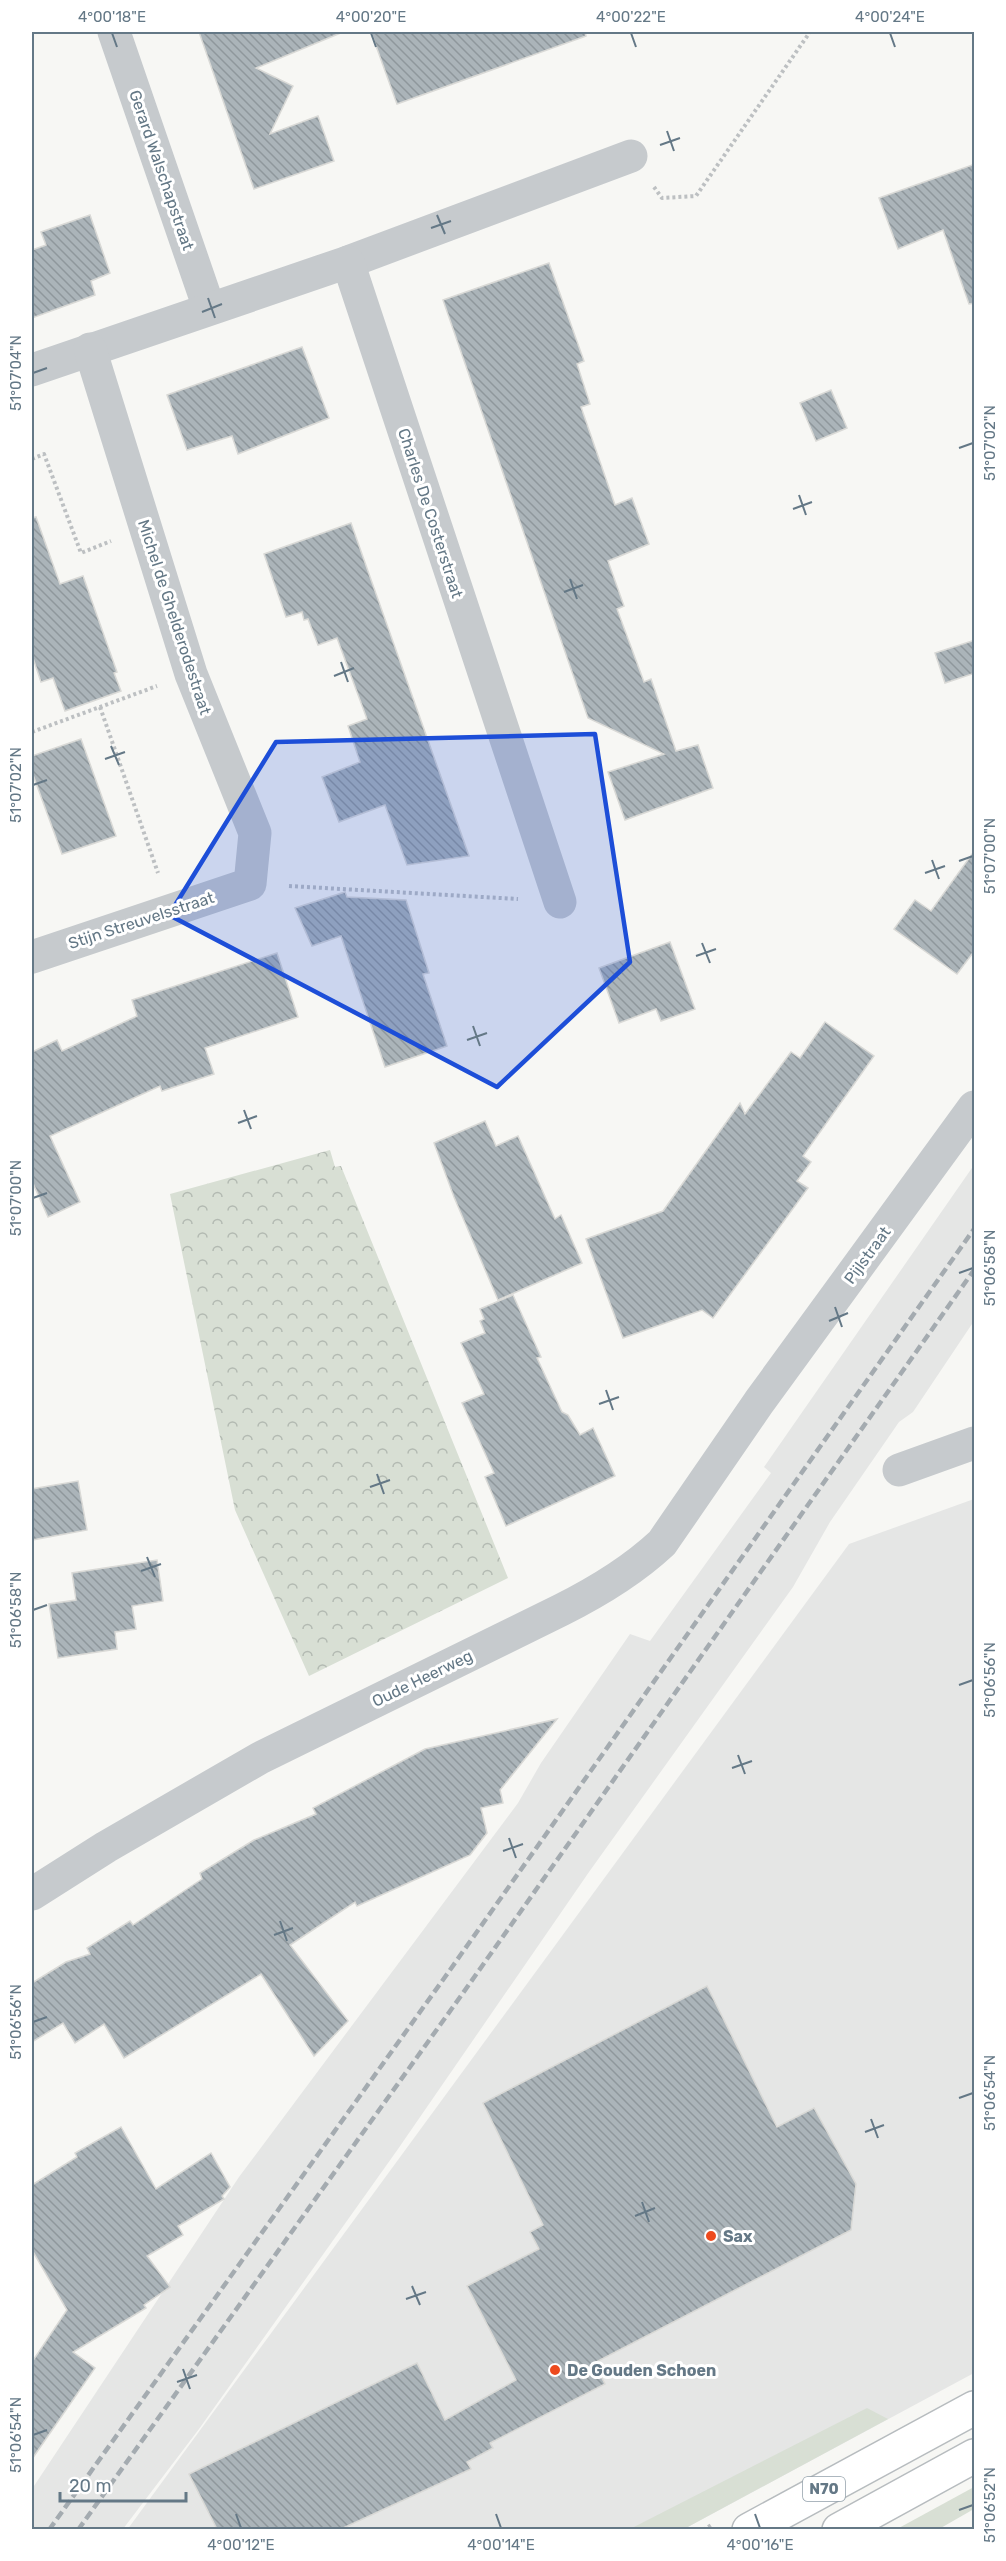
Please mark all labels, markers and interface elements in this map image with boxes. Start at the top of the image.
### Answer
text: 4°00'18"E [78,8,146,26]
text: 4°00'20"E [336,8,406,26]
text: 4°00'22"E [596,8,666,26]
text: 4°00'24"E [855,8,925,26]
street label: Gerard Walschapstraat [125,88,198,253]
text: 51°07'04"N [7,335,25,411]
text: 51°07'02"N [981,405,999,481]
street label: Charles De Costerstraat [394,426,467,601]
street label: Michel de Ghelderodestraat [134,517,215,717]
text: 51°07'02"N [7,747,25,823]
text: 51°07'00"N [981,818,999,894]
street label: Stijn Streuvelsstraat [66,888,216,953]
text: 51°07'00"N [7,1160,25,1236]
street label: Pijlstraat [840,1223,895,1288]
text: 51°06'58"N [981,1230,999,1306]
text: 51°06'58"N [7,1572,25,1648]
text: 51°06'56"N [981,1642,999,1718]
street label: Oude Heerweg [369,1646,476,1711]
text: 51°06'56"N [7,1984,25,2060]
text: 51°06'54"N [981,2055,999,2131]
place label: Sax [723,2227,753,2246]
marker: Sax [704,2229,718,2243]
place label: De Gouden Schoen [567,2361,716,2380]
marker: De Gouden Schoen [548,2363,562,2377]
text: 51°06'54"N [7,2397,25,2473]
scale bar [60,2465,186,2503]
text: 51°06'52"N [981,2467,999,2543]
text: 20 m [69,2475,111,2497]
road number: N70 [803,2477,845,2501]
text: 4°00'12"E [207,2536,275,2554]
text: 4°00'14"E [467,2536,535,2554]
text: 4°00'16"E [726,2536,794,2554]

